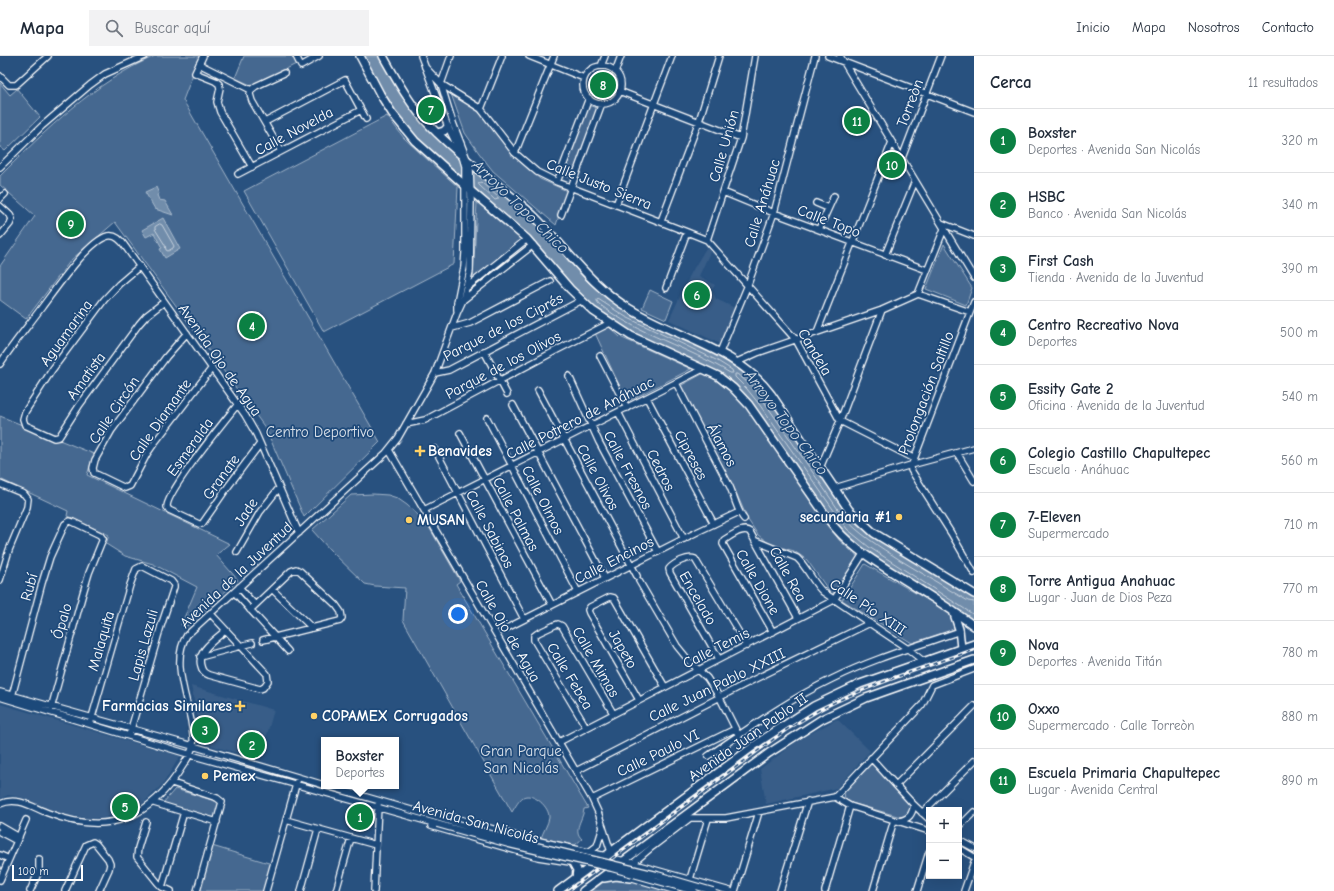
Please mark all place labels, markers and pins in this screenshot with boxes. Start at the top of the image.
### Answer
pin: 8 [590,70,616,100]
pin: 7 [418,95,444,125]
pin: 11 [844,106,870,136]
pin: 10 [879,150,905,180]
pin: 9 [58,209,84,239]
pin: 6 [684,280,710,310]
pin: 4 [239,311,265,341]
place label: Benavides [428,442,492,460]
marker: Benavides [415,446,425,456]
place label: secundaria #1 [800,508,891,526]
place label: MUSAN [417,511,465,529]
marker: secundaria #1 [894,512,904,522]
marker: MUSAN [404,515,414,525]
place label: Farmacias Similares [102,697,232,715]
marker: Farmacias Similares [235,701,245,711]
place label: COPAMEX Corrugados [322,707,468,725]
marker: COPAMEX Corrugados [309,711,319,721]
pin: 3 [192,715,218,745]
pin: 2 [239,730,265,760]
place label: Pemex [213,767,256,785]
marker: Pemex [200,771,210,781]
pin: 5 [112,792,138,822]
pin: 1 [347,802,373,832]

